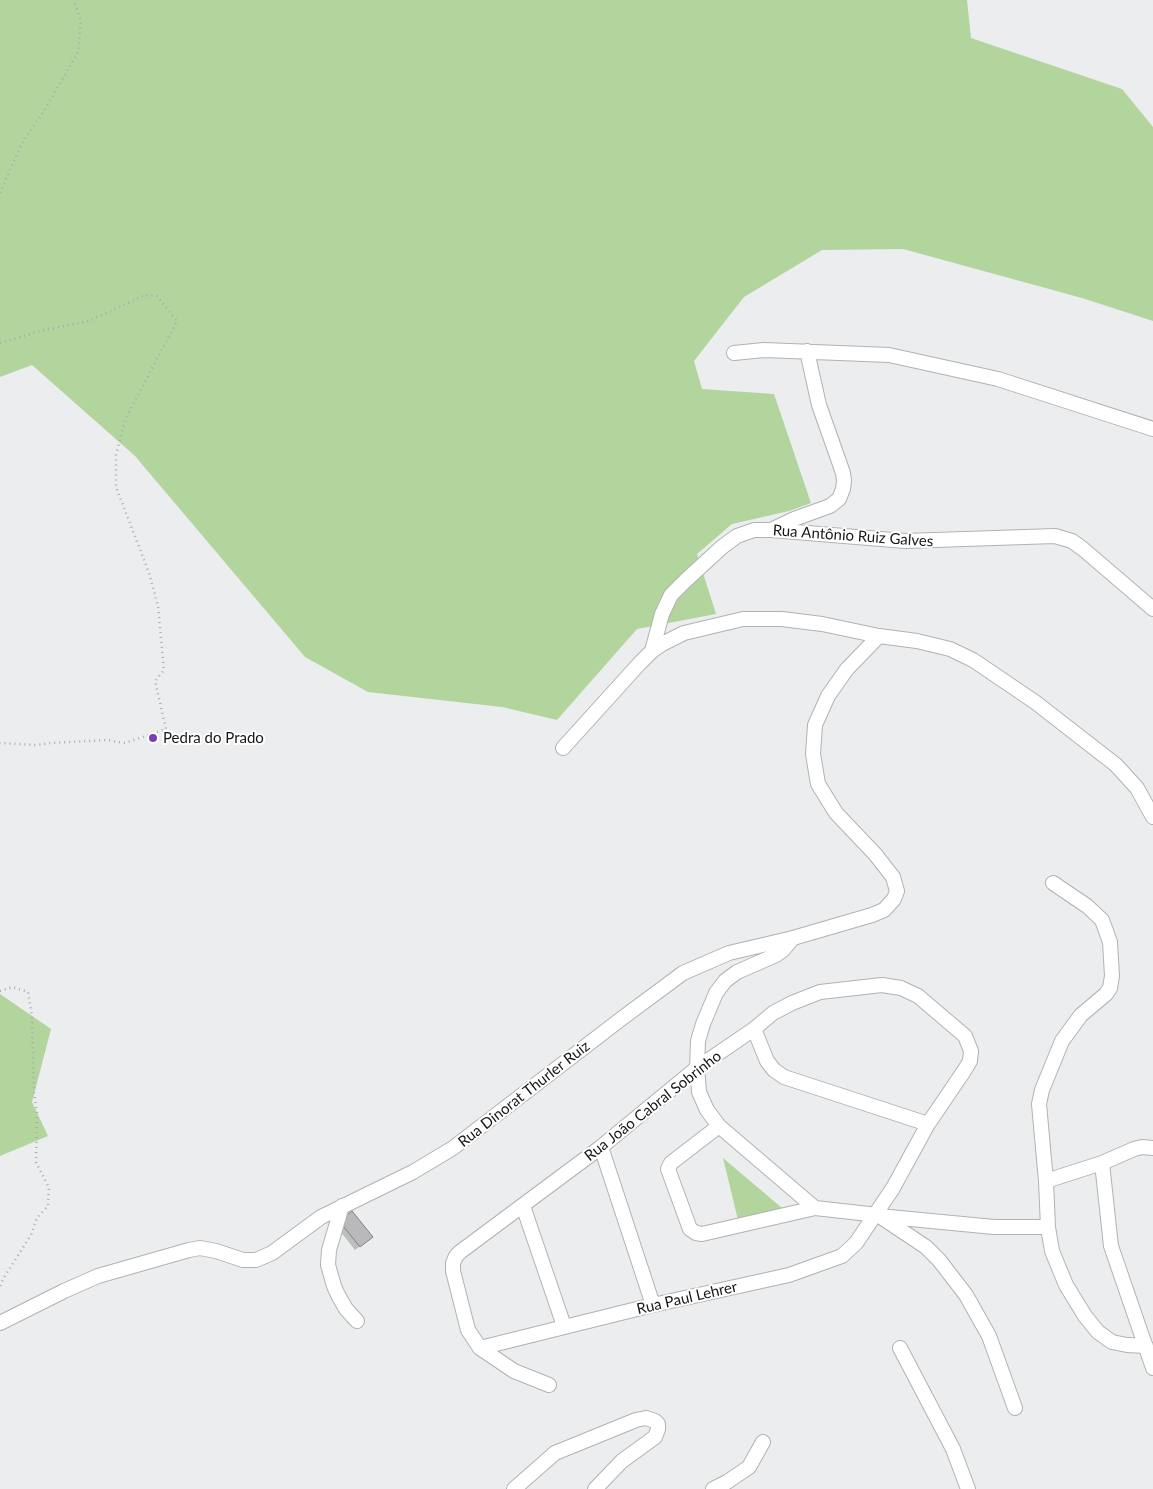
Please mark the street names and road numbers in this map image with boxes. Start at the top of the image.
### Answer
street label: Rua Antônio Ruiz Galves [772,521,934,551]
street label: Rua Dinorat Thurler Ruiz [455,1037,593,1151]
street label: Rua João Cabral Sobrinho [581,1047,725,1165]
street label: Rua Paul Lehrer [635,1278,739,1318]

